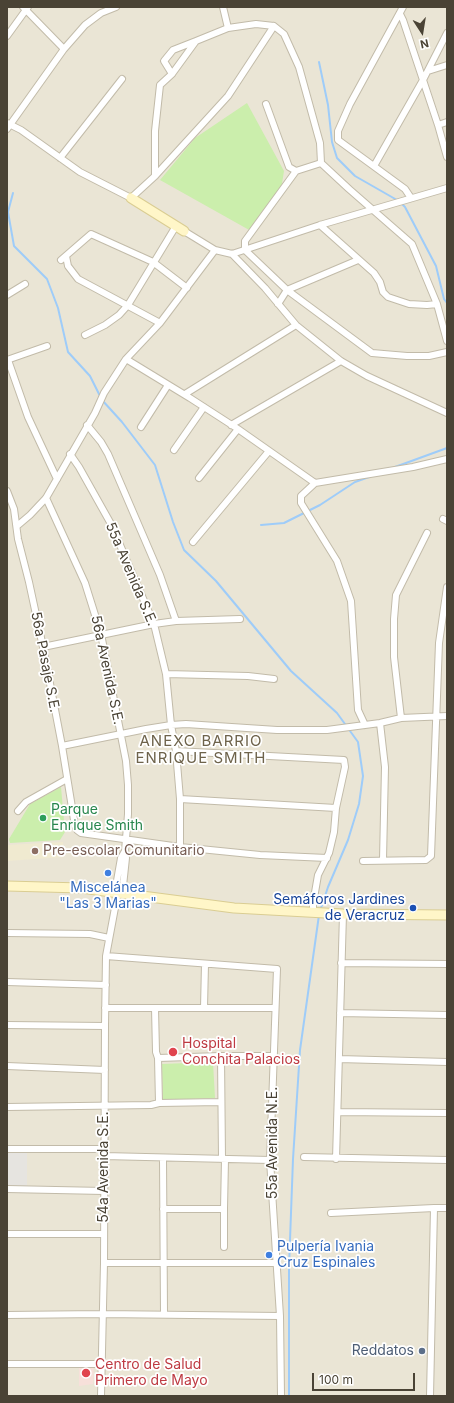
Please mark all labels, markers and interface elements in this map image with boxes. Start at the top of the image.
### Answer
north arrow [402,12,442,52]
text: N [419,36,430,51]
street label: 55a Avenida S.E. [102,520,160,628]
street label: 56a Pasaje S.E. [27,610,63,714]
street label: 56a Avenida S.E. [87,614,127,726]
district label: ANEXO BARRIO ENRIQUE SMITH [136,732,266,767]
place label: Parque Enrique Smith [51,802,143,834]
marker: Parque Enrique Smith [38,813,48,823]
place label: Pre-escolar Comunitario [43,843,205,859]
marker: Pre-escolar Comunitario [30,846,40,856]
marker: Miscelánea "Las 3 Marias" [103,868,113,878]
place label: Miscelánea "Las 3 Marias" [59,880,157,912]
place label: Semáforos Jardines de Veracruz [273,892,405,924]
marker: Semáforos Jardines de Veracruz [408,903,418,913]
place label: Hospital Conchita Palacios [182,1036,300,1068]
marker: Hospital Conchita Palacios [167,1046,179,1058]
street label: 55a Avenida N.E. [265,1087,281,1199]
street label: 54a Avenida S.E. [96,1111,112,1223]
place label: Pulpería Ivania Cruz Espinales [277,1239,375,1272]
marker: Pulpería Ivania Cruz Espinales [264,1250,274,1260]
place label: Reddatos [352,1343,414,1359]
marker: Reddatos [417,1346,427,1356]
place label: Centro de Salud Primero de Mayo [95,1357,208,1390]
scale bar [314,1365,417,1391]
marker: Centro de Salud Primero de Mayo [80,1367,92,1379]
text: 100 m [319,1372,353,1387]

